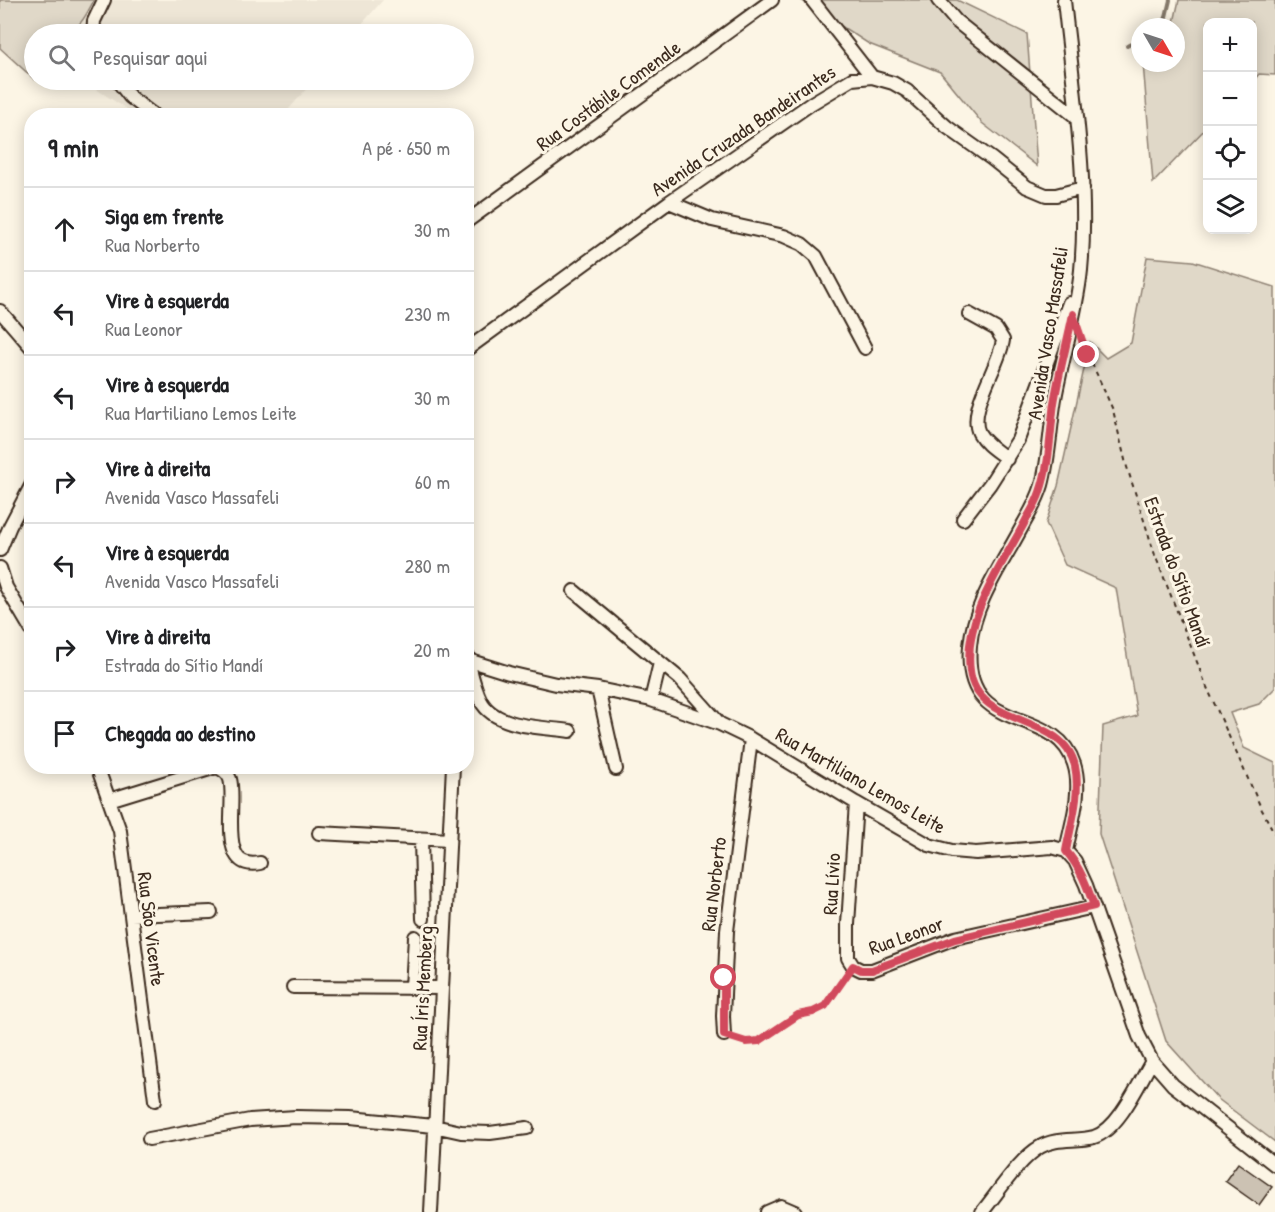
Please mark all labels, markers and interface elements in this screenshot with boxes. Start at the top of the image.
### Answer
north arrow [1131,18,1185,72]
map controls [1203,18,1257,234]
button: + [1203,18,1257,72]
search box [24,24,474,90]
street label: Rua Costábile Comenale [530,33,686,157]
icon: search [45,41,78,74]
text: Pesquisar aqui [93,42,208,72]
street label: Avenida Cruzada Bandeirantes [645,58,841,202]
button: − [1203,72,1257,126]
button: locate [1203,126,1257,180]
text: 9 min [48,130,99,165]
text: A pé · 650 m [362,134,450,161]
button: layers [1203,180,1257,234]
text: Siga em frente [105,201,224,231]
icon: ahead [48,213,81,246]
text: 30 m [414,216,450,243]
text: Rua Norberto [105,231,200,258]
street label: Avenida Vasco Massafeli [1020,245,1074,421]
text: Vire à esquerda [105,285,229,315]
icon: left [48,297,81,330]
text: 230 m [405,300,450,327]
text: Rua Leonor [105,315,183,342]
route end [1073,341,1099,367]
text: Vire à esquerda [105,369,229,399]
icon: left [48,381,81,414]
text: 30 m [414,384,450,411]
text: Rua Martiliano Lemos Leite [105,399,297,426]
text: Vire à direita [105,453,210,483]
icon: right [48,465,81,498]
text: 60 m [415,468,450,495]
text: Avenida Vasco Massafeli [105,483,280,510]
street label: Estrada do Sítio Mandí [1138,493,1218,651]
text: Vire à esquerda [105,537,229,567]
icon: left [48,549,81,582]
text: 280 m [405,552,450,579]
text: Avenida Vasco Massafeli [105,567,280,594]
text: Vire à direita [105,621,210,651]
icon: right [48,633,81,666]
text: 20 m [413,636,450,663]
text: Estrada do Sítio Mandí [105,651,263,678]
icon: arrive [48,717,81,750]
text: Chegada ao destino [105,718,255,748]
street label: Rua Martiliano Lemos Leite [771,720,951,840]
street label: Rua Norberto [694,835,732,933]
street label: Rua Lívio [816,852,846,916]
street label: Rua São Vicente [132,871,172,988]
street label: Rua Leonor [865,909,947,961]
street label: Rua Íris Memberg [405,925,439,1051]
route start [710,964,736,990]

